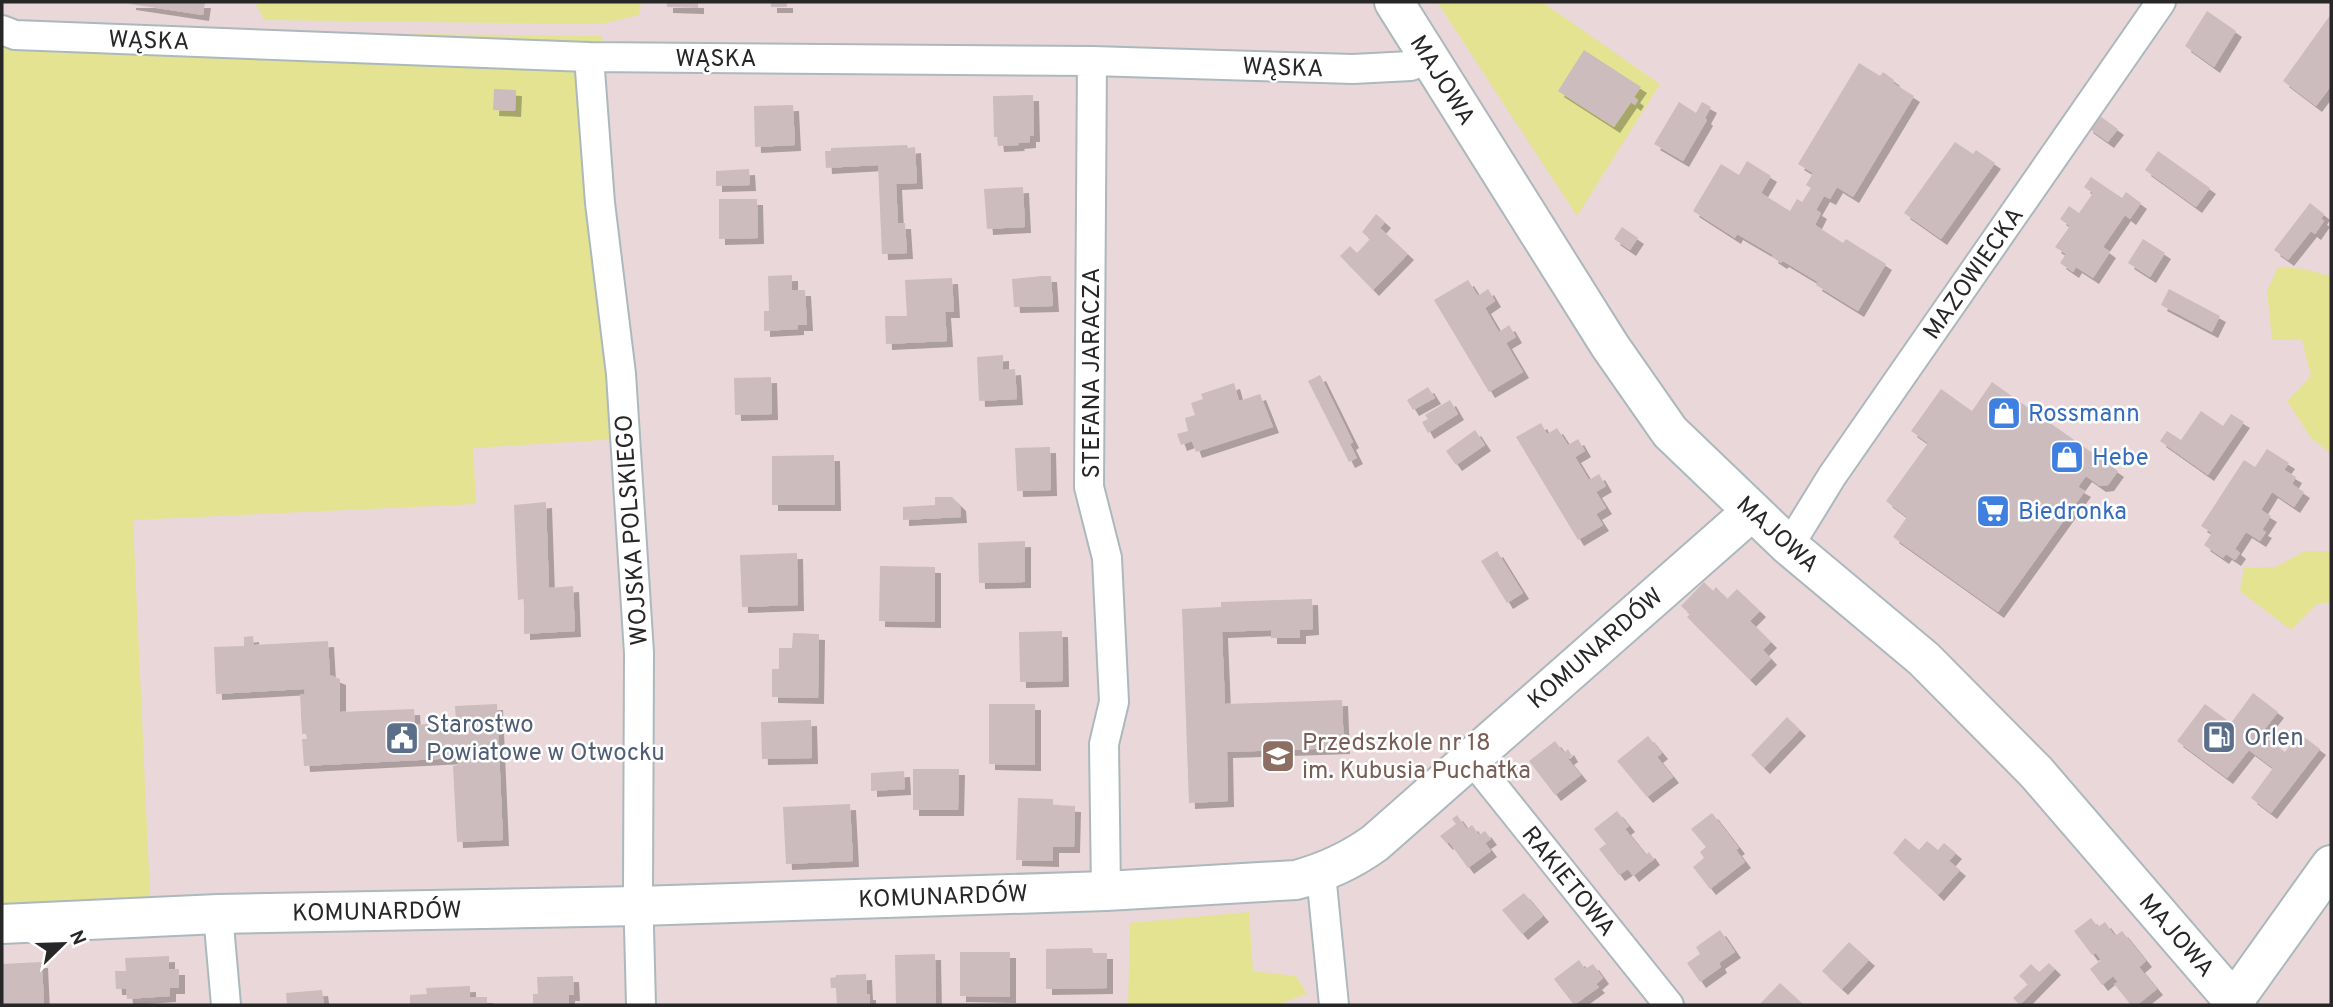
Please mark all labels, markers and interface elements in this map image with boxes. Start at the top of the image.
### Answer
street label: WĄSKA [108,26,190,58]
street label: MAJOWA [1402,30,1481,132]
street label: WĄSKA [675,45,757,75]
street label: WĄSKA [1242,53,1324,85]
street label: MAZOWIECKA [1918,202,2031,346]
street label: STEFANA JARACZA [1078,267,1108,479]
shop icon: Rossmann [1985,394,2023,432]
place label: Rossmann [2028,400,2140,430]
street label: WOJSKA POLSKIEGO [610,413,656,646]
shop icon: Hebe [2048,438,2086,476]
place label: Hebe [2092,444,2149,474]
street label: MAJOWA [1729,491,1824,580]
supermarket icon: Biedronka [1974,492,2012,530]
place label: Biedronka [2018,498,2127,528]
street label: KOMUNARDÓW [1521,581,1670,717]
place label: Starostwo Powiatowe w Otwocku [426,711,665,769]
fuel station icon: Orlen [2200,718,2238,756]
public building icon: Starostwo Powiatowe w Otwocku [383,719,421,757]
place label: Orlen [2244,724,2304,754]
place label: Przedszkole nr 18 im. Kubusia Puchatka [1302,729,1531,787]
school or university icon: Przedszkole nr 18 im. Kubusia Puchatka [1259,737,1297,775]
street label: RAKIETOWA [1514,821,1621,943]
street label: KOMUNARDÓW [858,878,1028,916]
street label: MAJOWA [2131,889,2220,984]
street label: KOMUNARDÓW [292,895,462,929]
north arrow [28,909,98,979]
text: N [63,927,91,949]

